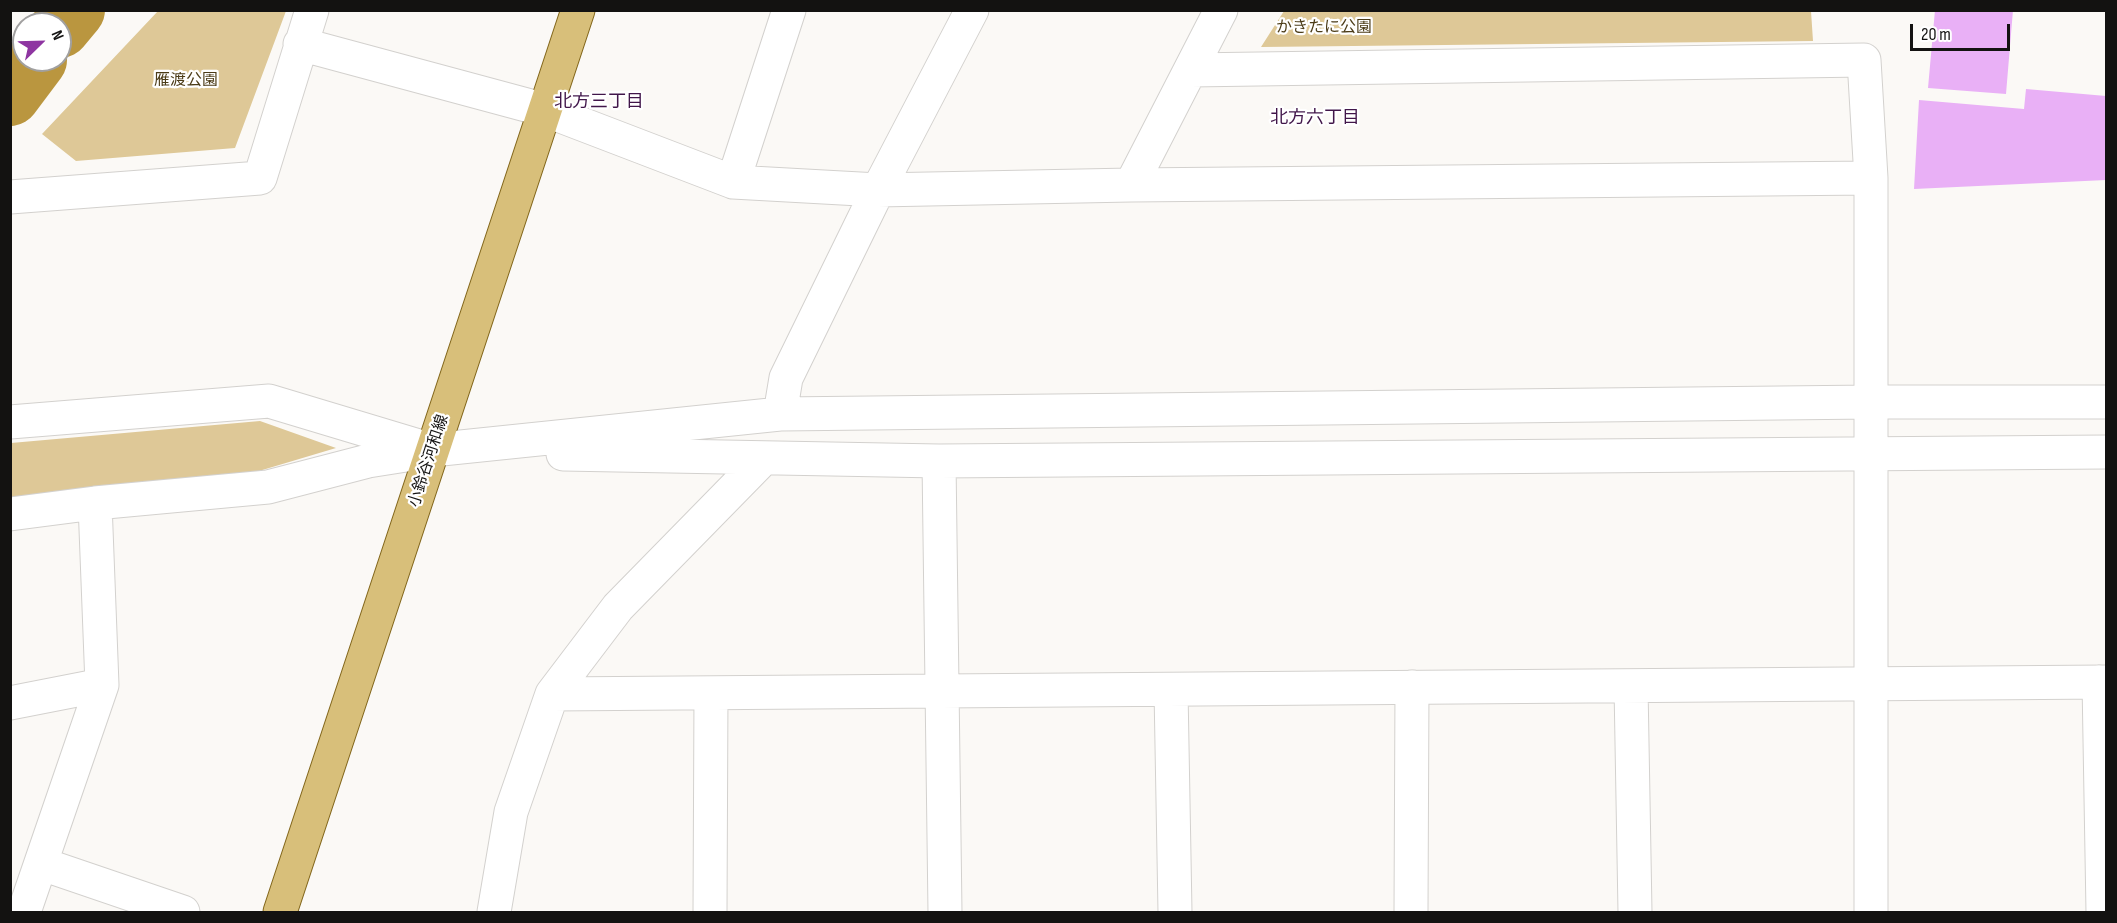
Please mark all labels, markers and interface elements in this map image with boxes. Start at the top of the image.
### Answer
north arrow [12,12,72,72]
scale bar [1913,12,2014,50]
park label: かきたに公園 [1276,18,1372,38]
text: 20 m [1921,24,1951,45]
text: N [47,28,68,43]
park label: 雁渡公園 [154,71,218,91]
district label: 北方三丁目 [554,91,644,113]
district label: 北方六丁目 [1270,107,1360,129]
street label: 小鈴谷河和線 [405,412,453,510]

